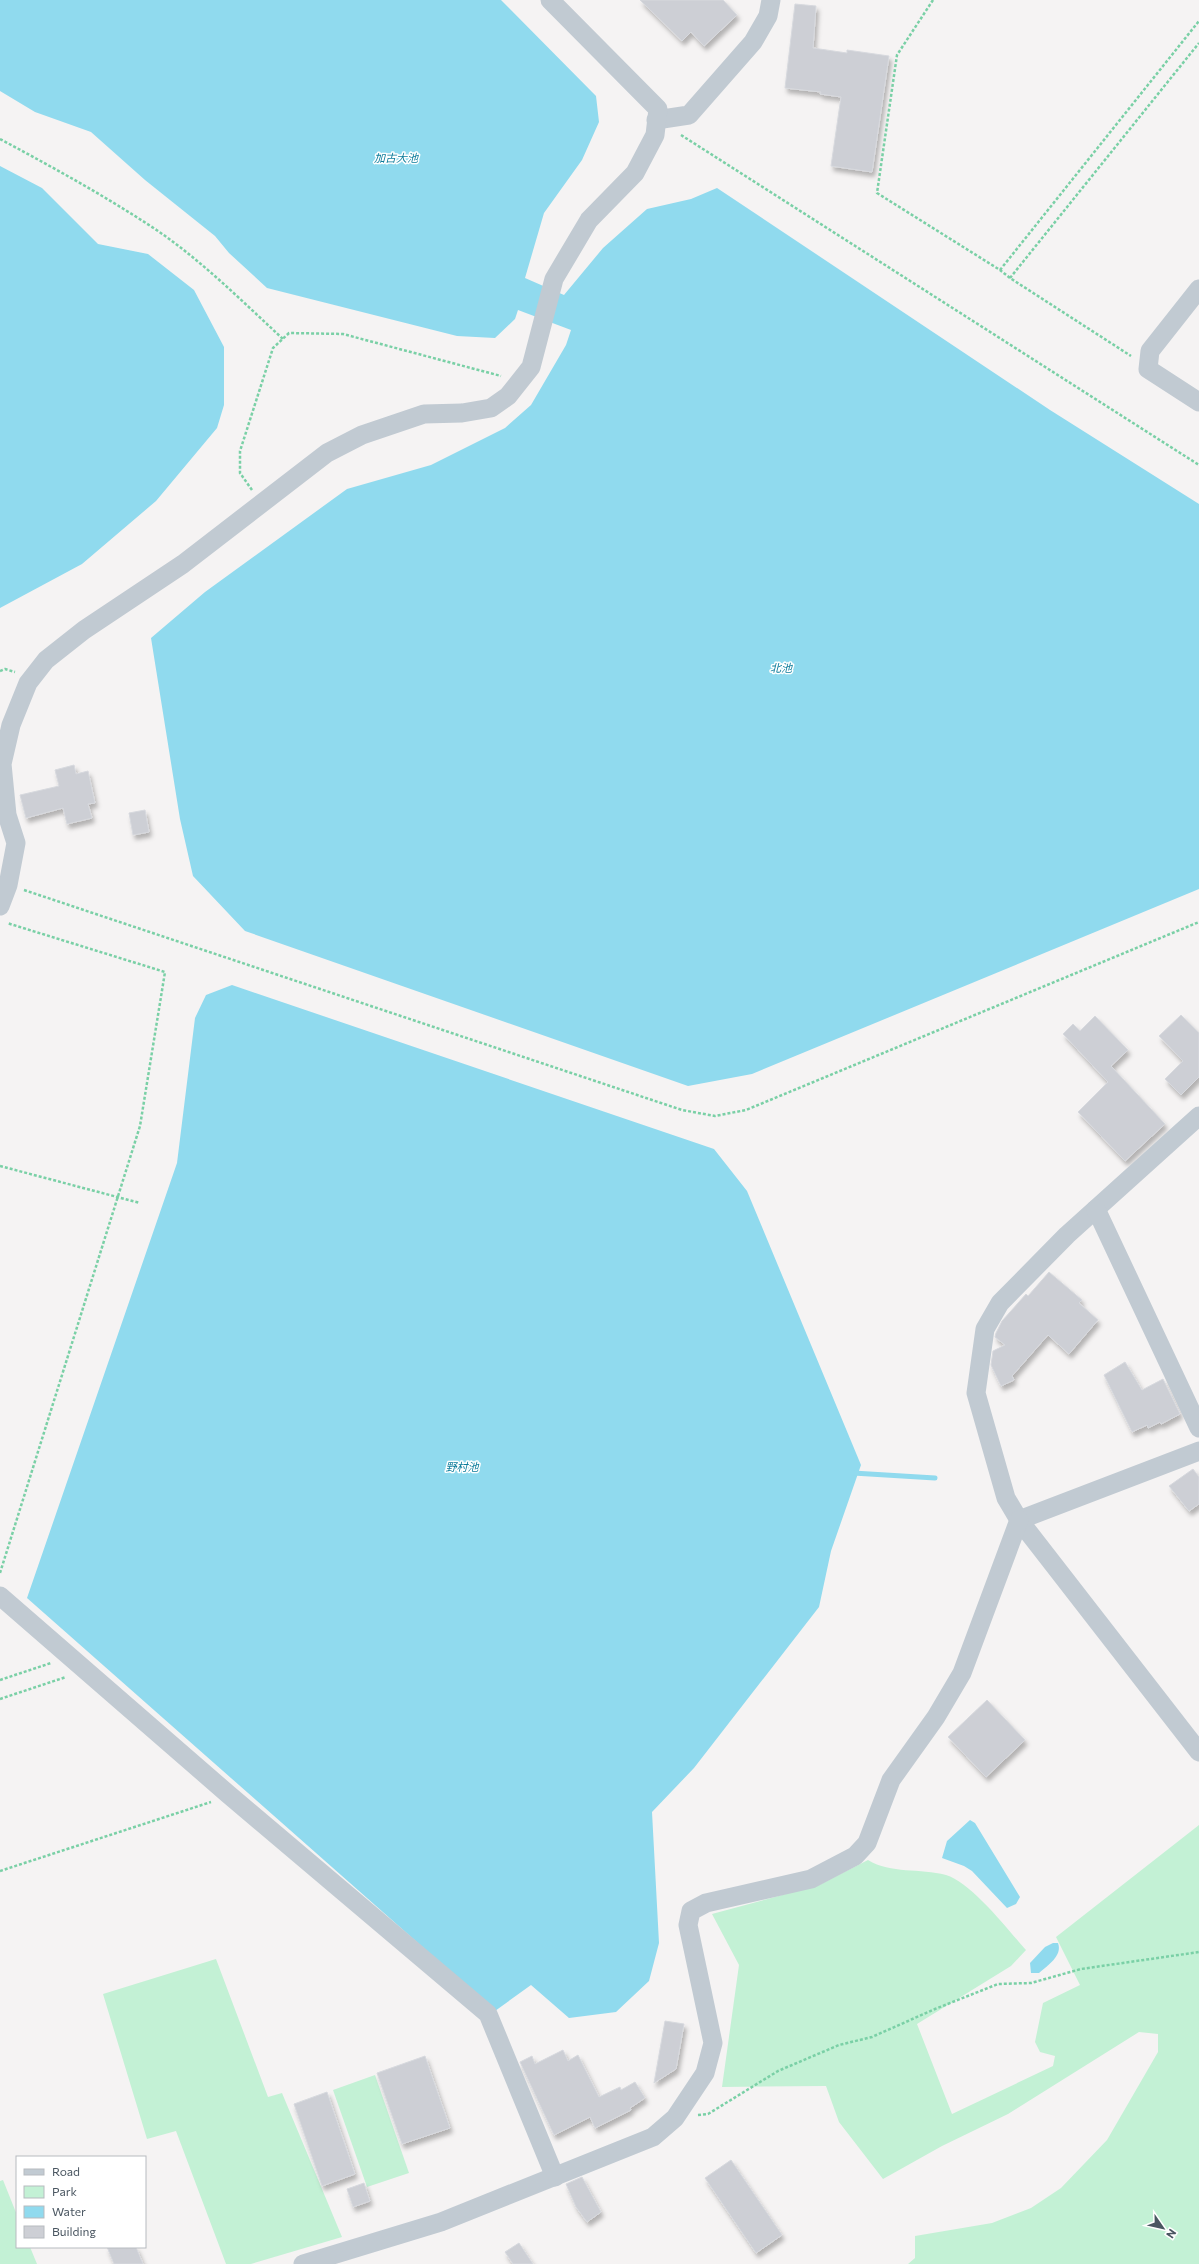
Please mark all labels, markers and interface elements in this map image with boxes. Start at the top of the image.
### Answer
water label: 加古大池 [374,151,419,164]
water label: 北池 [770,661,793,674]
water label: 野村池 [446,1460,479,1473]
legend [16,2156,146,2248]
text: Road [52,2164,80,2178]
text: Park [52,2184,78,2198]
text: Water [52,2204,86,2218]
north arrow [1143,2208,1183,2248]
text: Building [52,2224,96,2238]
text: N [1164,2227,1179,2241]

